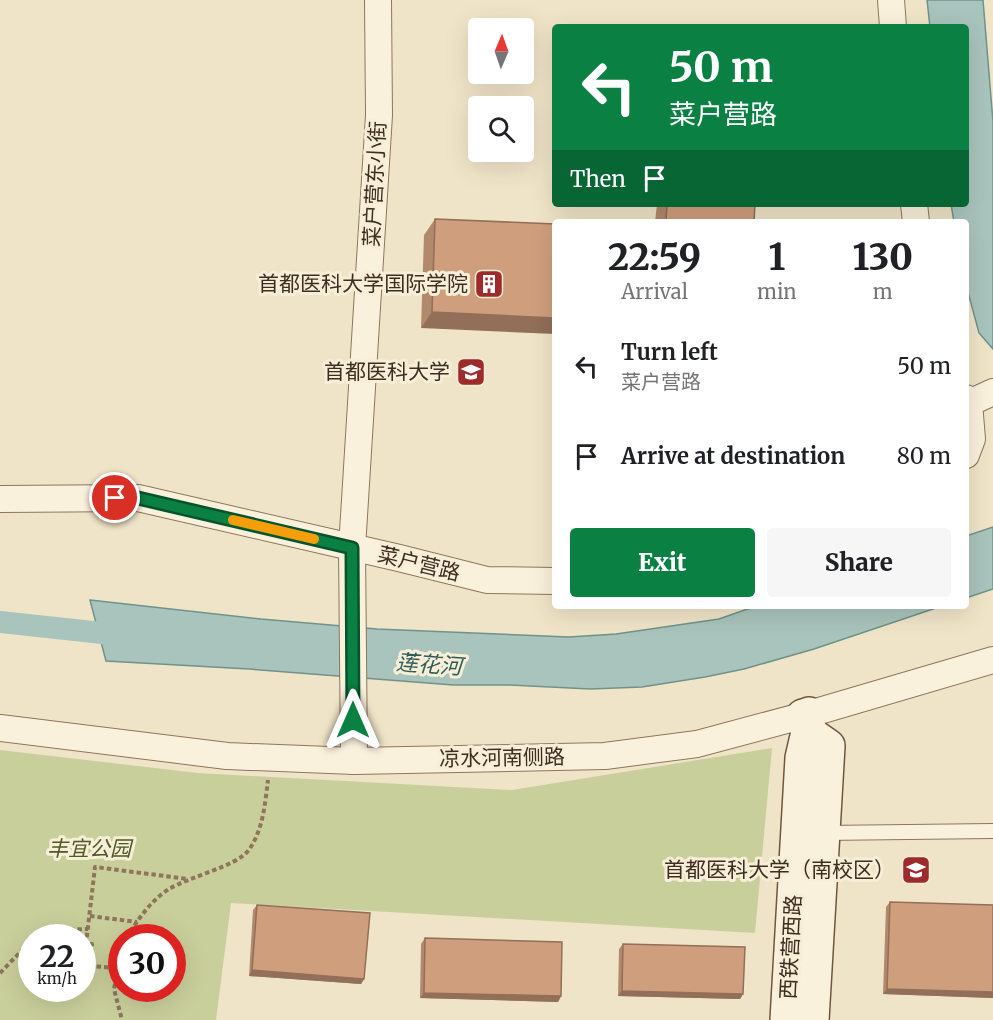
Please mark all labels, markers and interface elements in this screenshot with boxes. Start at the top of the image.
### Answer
north arrow [468,18,534,84]
map controls [468,18,534,162]
text: 50 m [669,41,773,93]
icon: left [570,48,648,126]
button: search [468,96,534,162]
text: 菜户营路 [669,97,777,131]
street label: 菜户营东小街 [358,120,391,248]
icon: arrive [638,162,671,195]
text: Then [570,165,626,193]
text: 22:59 [608,235,701,280]
text: 1 [768,235,785,280]
text: 130 [853,235,913,280]
building icon: 首都医科大学国际学院 [473,268,505,300]
place label: 首都医科大学国际学院 [258,270,468,297]
text: Arrival [621,279,688,304]
text: min [757,279,797,304]
text: m [873,279,893,304]
text: Turn left [621,338,718,366]
icon: left [570,350,603,383]
text: 50 m [897,352,951,380]
school or university icon: 首都医科大学 [455,356,487,388]
place label: 首都医科大学 [324,358,450,385]
text: 菜户营路 [621,369,701,394]
icon: arrive [570,440,603,473]
text: Arrive at destination [621,442,845,470]
text: 80 m [897,442,951,470]
pin [89,472,140,523]
icon: arrive [98,481,131,514]
button: Exit [570,528,755,597]
button: Share [767,528,951,597]
street label: 菜户营路 [375,540,463,587]
water label: 莲花河 [395,648,467,681]
position arrow [321,688,385,752]
street label: 凉水河南侧路 [439,743,565,772]
park label: 丰宜公园 [47,835,134,862]
school or university icon: 首都医科大学（南校区） [900,854,932,886]
place label: 首都医科大学（南校区） [664,856,895,883]
street label: 西铁营西路 [774,894,807,1000]
speed limit sign: 30 [108,924,186,1002]
text: 22 [40,937,74,975]
text: km/h [37,969,77,988]

